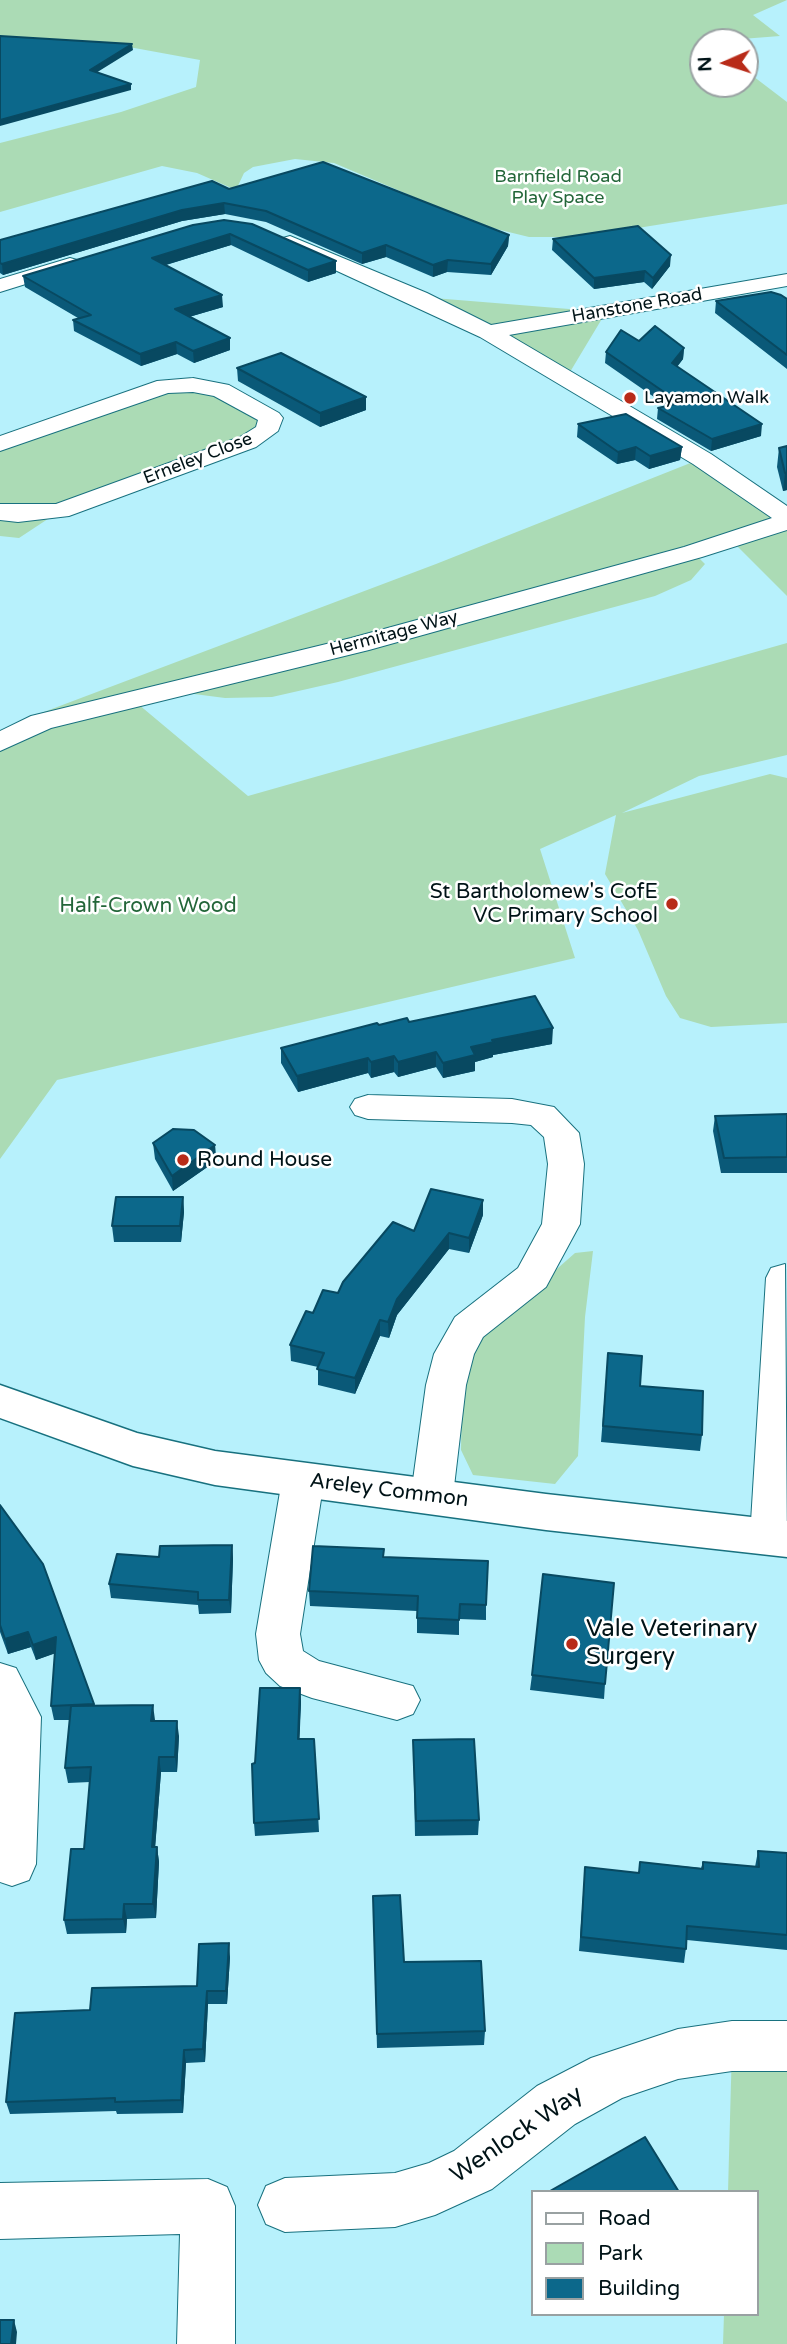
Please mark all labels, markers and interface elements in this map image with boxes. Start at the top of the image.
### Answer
north arrow [689,28,759,98]
text: N [694,56,716,72]
park label: Barnfield Road Play Space [494,166,622,208]
street label: Hanstone Road [570,284,704,328]
place label: Layamon Walk [644,387,769,409]
marker: Layamon Walk [622,390,638,406]
street label: Erneley Close [140,428,256,490]
street label: Hermitage Way [328,607,460,661]
place label: St Bartholomew's CofE VC Primary School [430,879,658,929]
park label: Half-Crown Wood [59,893,237,919]
marker: St Bartholomew's CofE VC Primary School [664,896,680,912]
place label: Round House [197,1147,332,1173]
marker: Round House [175,1152,191,1168]
street label: Areley Common [308,1469,470,1513]
place label: Vale Veterinary Surgery [586,1616,757,1672]
marker: Vale Veterinary Surgery [564,1636,580,1652]
street label: Wenlock Way [445,2080,589,2190]
legend [532,2190,759,2316]
text: Road [598,2206,651,2231]
text: Park [598,2241,643,2266]
text: Building [598,2276,680,2301]

